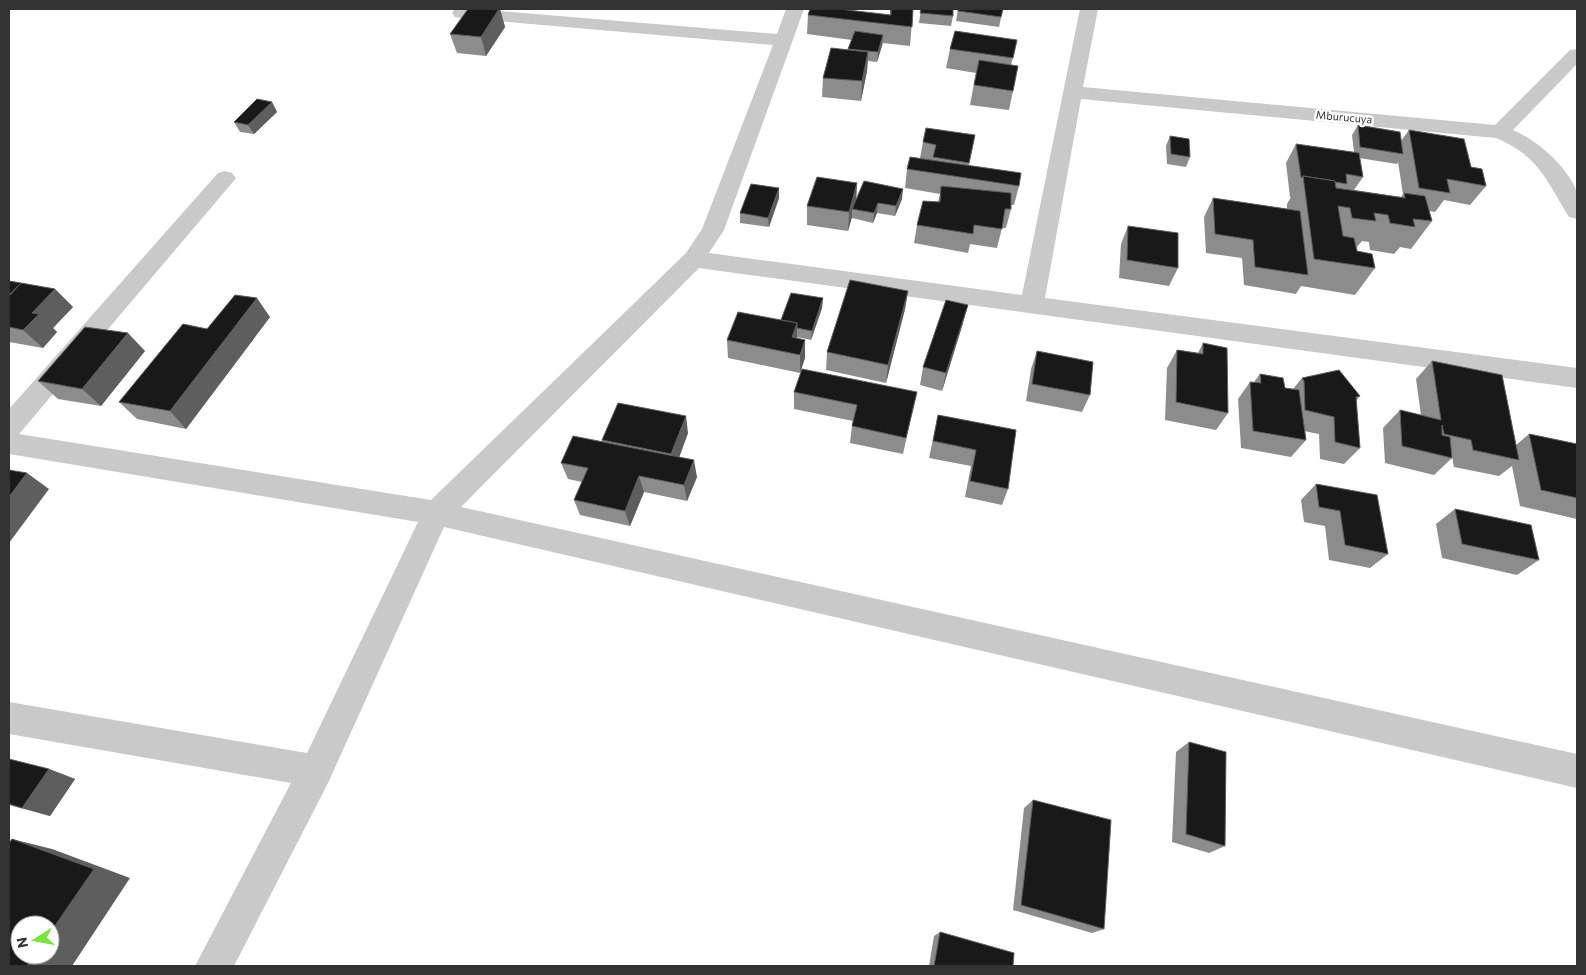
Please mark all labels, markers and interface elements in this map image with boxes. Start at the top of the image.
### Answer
street label: Mburucuya [1315,108,1373,125]
north arrow [10,915,60,965]
text: N [12,936,31,949]

